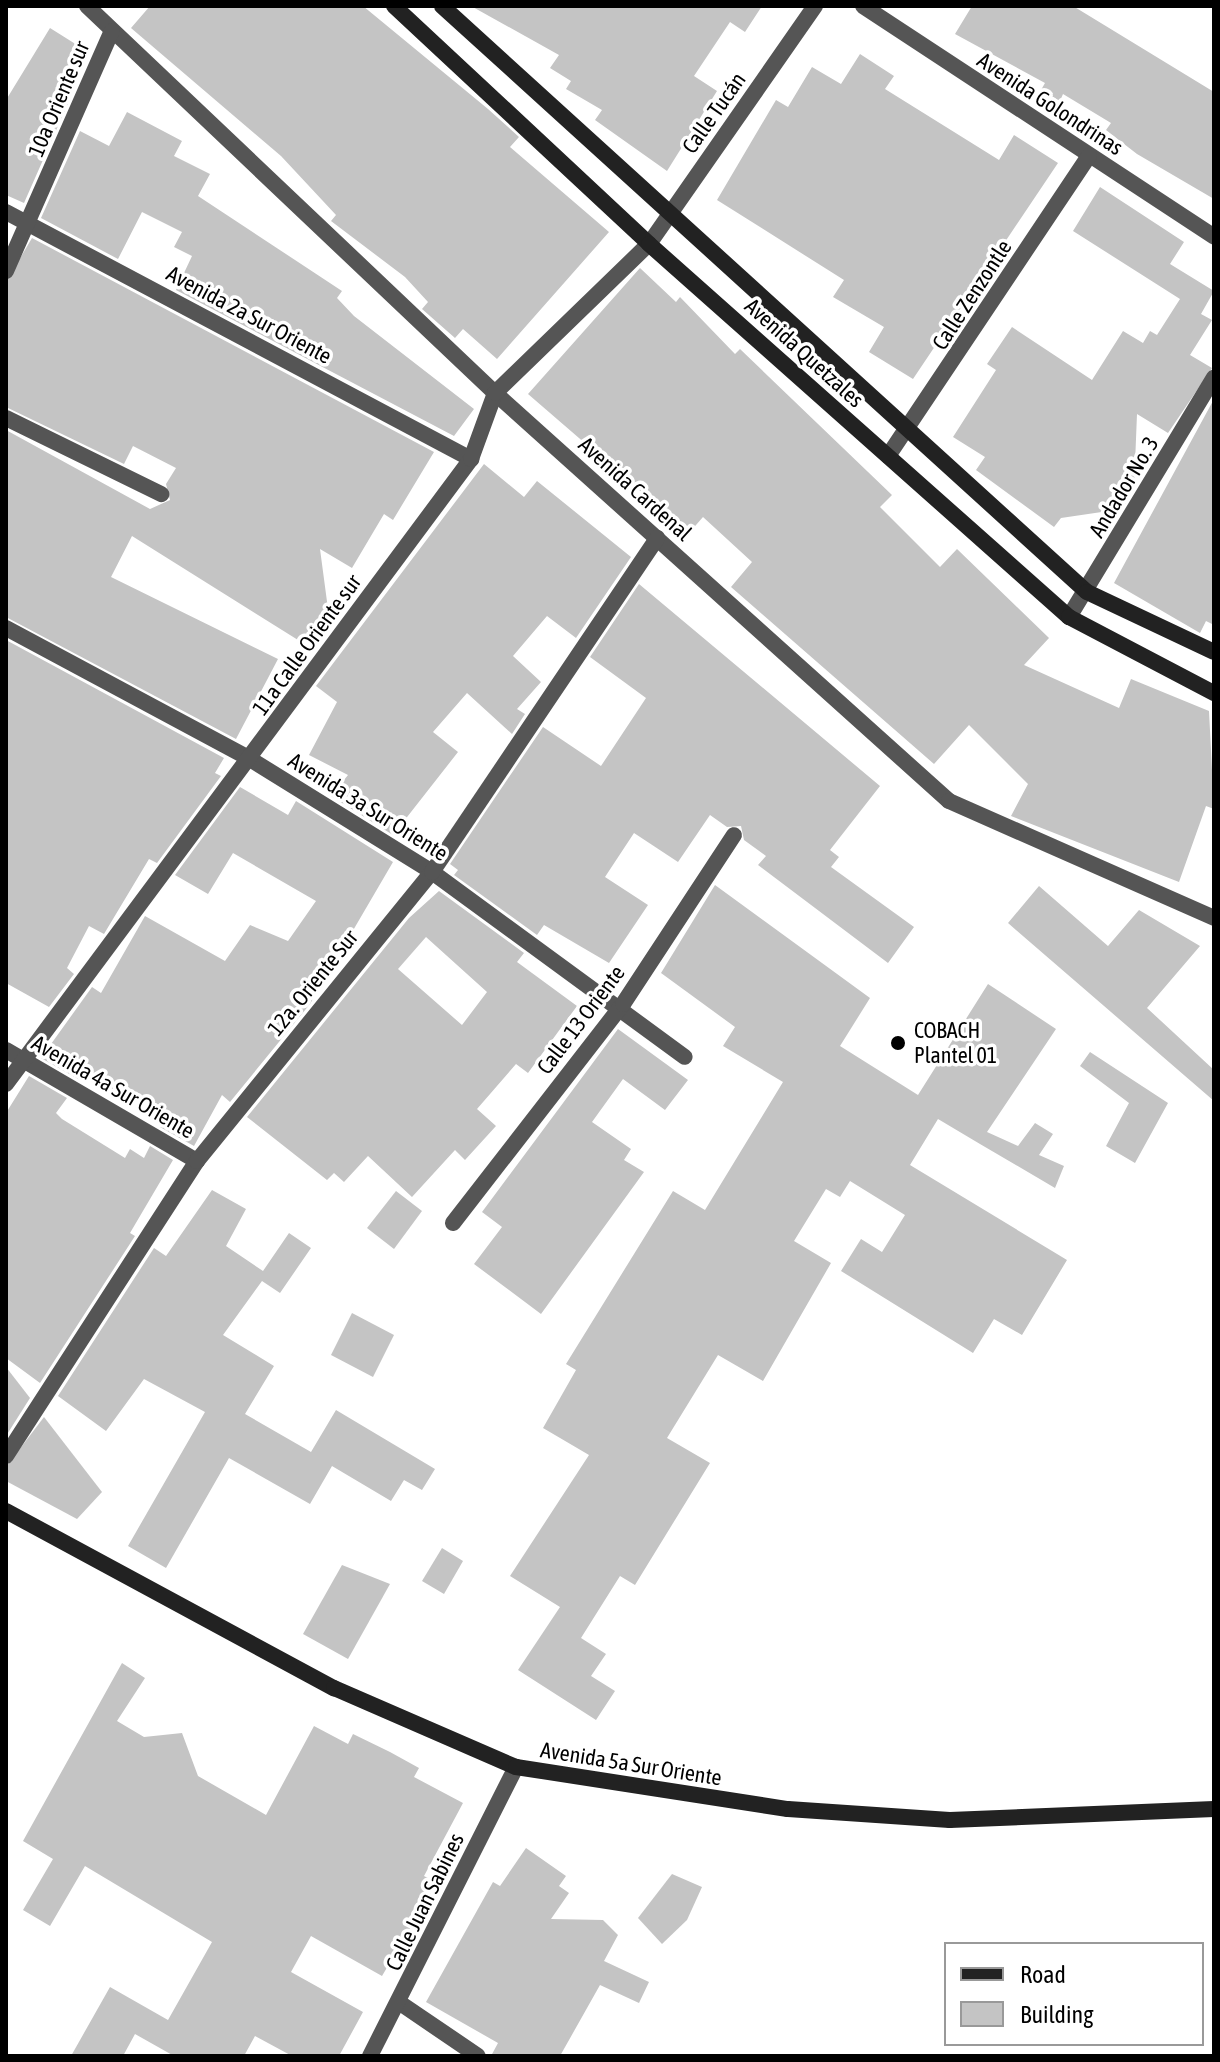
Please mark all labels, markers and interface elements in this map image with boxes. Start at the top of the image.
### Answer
street label: 10a Oriente sur [23,37,95,161]
street label: Avenida Golondrinas [972,47,1128,161]
street label: Calle Tucán [677,67,751,159]
street label: Calle Zenzontle [927,235,1017,355]
street label: Avenida 2a Sur Oriente [162,260,336,370]
street label: Avenida Quetzales [739,293,869,413]
street label: Avenida Cardenal [573,431,697,547]
street label: Andador No. 3 [1084,432,1164,542]
street label: 11a Calle Oriente sur [247,569,367,721]
street label: Avenida 3a Sur Oriente [283,747,453,867]
street label: 12a. Oriente Sur [262,925,364,1041]
street label: Calle 13 Oriente [532,960,630,1080]
place label: COBACH Plantel 01 [914,1017,997,1068]
street label: Avenida 4a Sur Oriente [27,1030,199,1144]
marker: COBACH Plantel 01 [889,1034,907,1052]
street label: Avenida 5a Sur Oriente [538,1737,724,1791]
street label: Calle Juan Sabines [380,1829,470,1975]
legend [944,1942,1204,2046]
text: Road [1020,1961,1066,1988]
text: Building [1020,2001,1093,2028]

